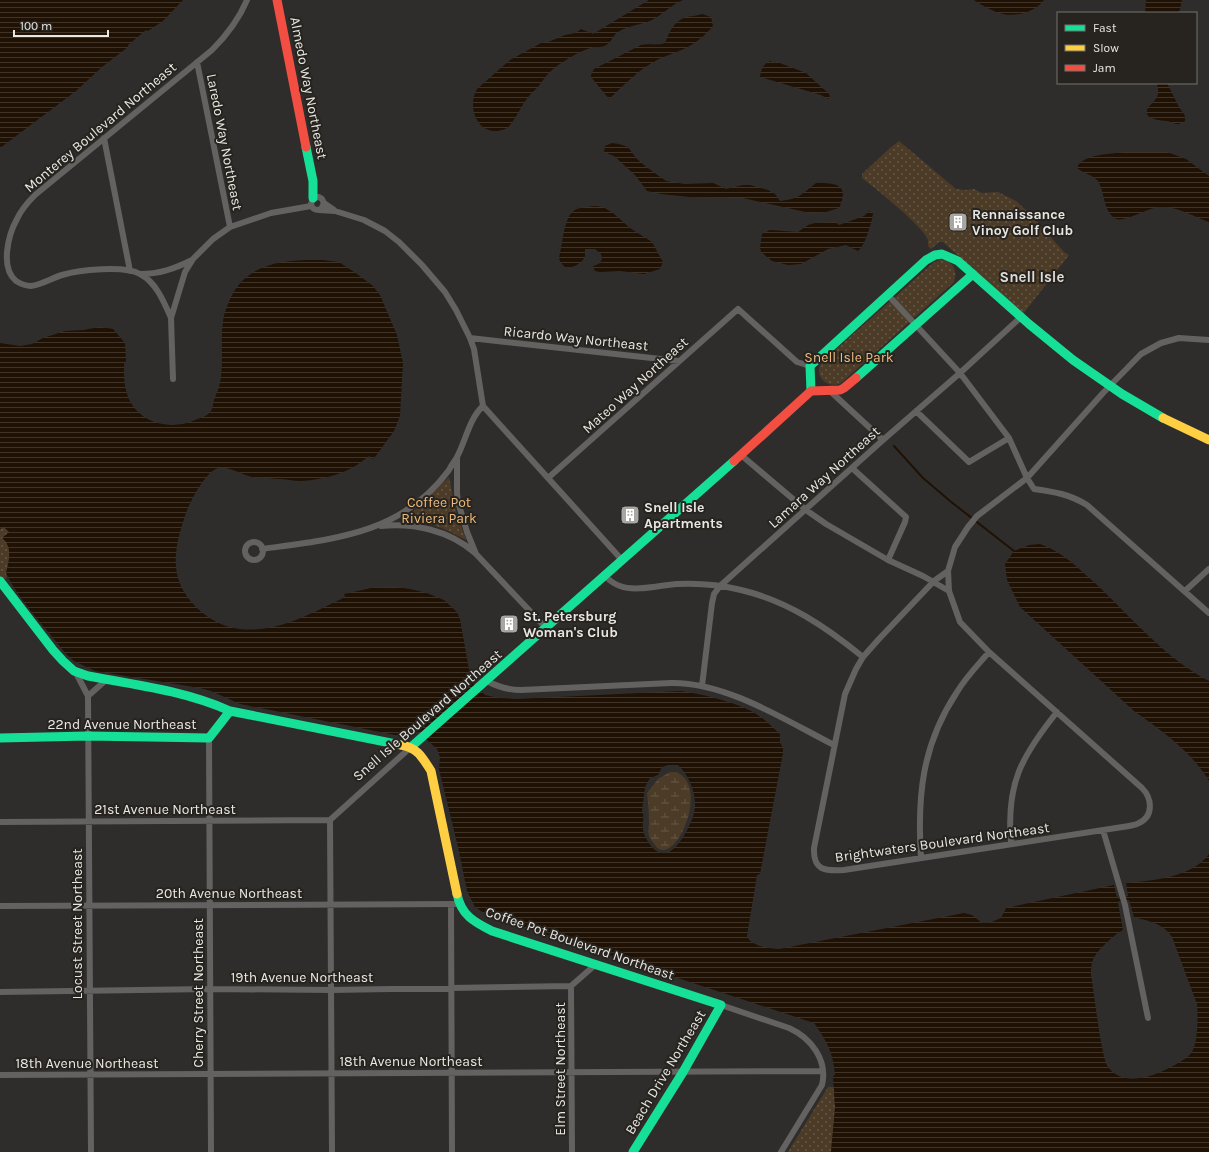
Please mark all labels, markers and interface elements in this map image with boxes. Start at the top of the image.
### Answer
scale bar [14,12,108,38]
legend [1057,12,1197,84]
street label: Almedo Way Northeast [286,15,331,161]
text: 100 m [20,19,52,33]
text: Fast [1093,21,1117,35]
text: Slow [1093,41,1119,55]
street label: Monterey Boulevard Northeast [21,59,180,196]
text: Jam [1093,61,1116,75]
street label: Laredo Way Northeast [203,72,246,212]
place label: Rennaissance Vinoy Golf Club [972,206,1073,239]
building icon: Rennaissance Vinoy Golf Club [947,211,969,233]
district label: Snell Isle [1000,268,1064,286]
street label: Ricardo Way Northeast [503,322,649,355]
street label: Mateo Way Northeast [579,334,692,437]
park label: Snell Isle Park [804,349,894,366]
street label: Lamara Way Northeast [765,423,884,532]
park label: Coffee Pot Riviera Park [401,494,477,527]
place label: Snell Isle Apartments [644,499,723,532]
building icon: Snell Isle Apartments [619,504,641,526]
place label: St. Petersburg Woman's Club [523,608,618,641]
building icon: St. Petersburg Woman's Club [498,613,520,635]
street label: Snell Isle Boulevard Northeast [349,646,505,785]
street label: 22nd Avenue Northeast [47,716,197,733]
street label: 21st Avenue Northeast [94,801,236,818]
street label: Brightwaters Boulevard Northeast [834,819,1050,866]
street label: Locust Street Northeast [69,848,86,1000]
street label: 20th Avenue Northeast [156,885,302,902]
street label: Coffee Pot Boulevard Northeast [483,903,676,984]
street label: Cherry Street Northeast [190,918,207,1068]
street label: 19th Avenue Northeast [231,969,373,986]
street label: Elm Street Northeast [552,1002,569,1136]
street label: Beach Drive Northeast [622,1007,709,1138]
street label: 18th Avenue Northeast [339,1053,483,1070]
street label: 18th Avenue Northeast [15,1055,159,1072]

